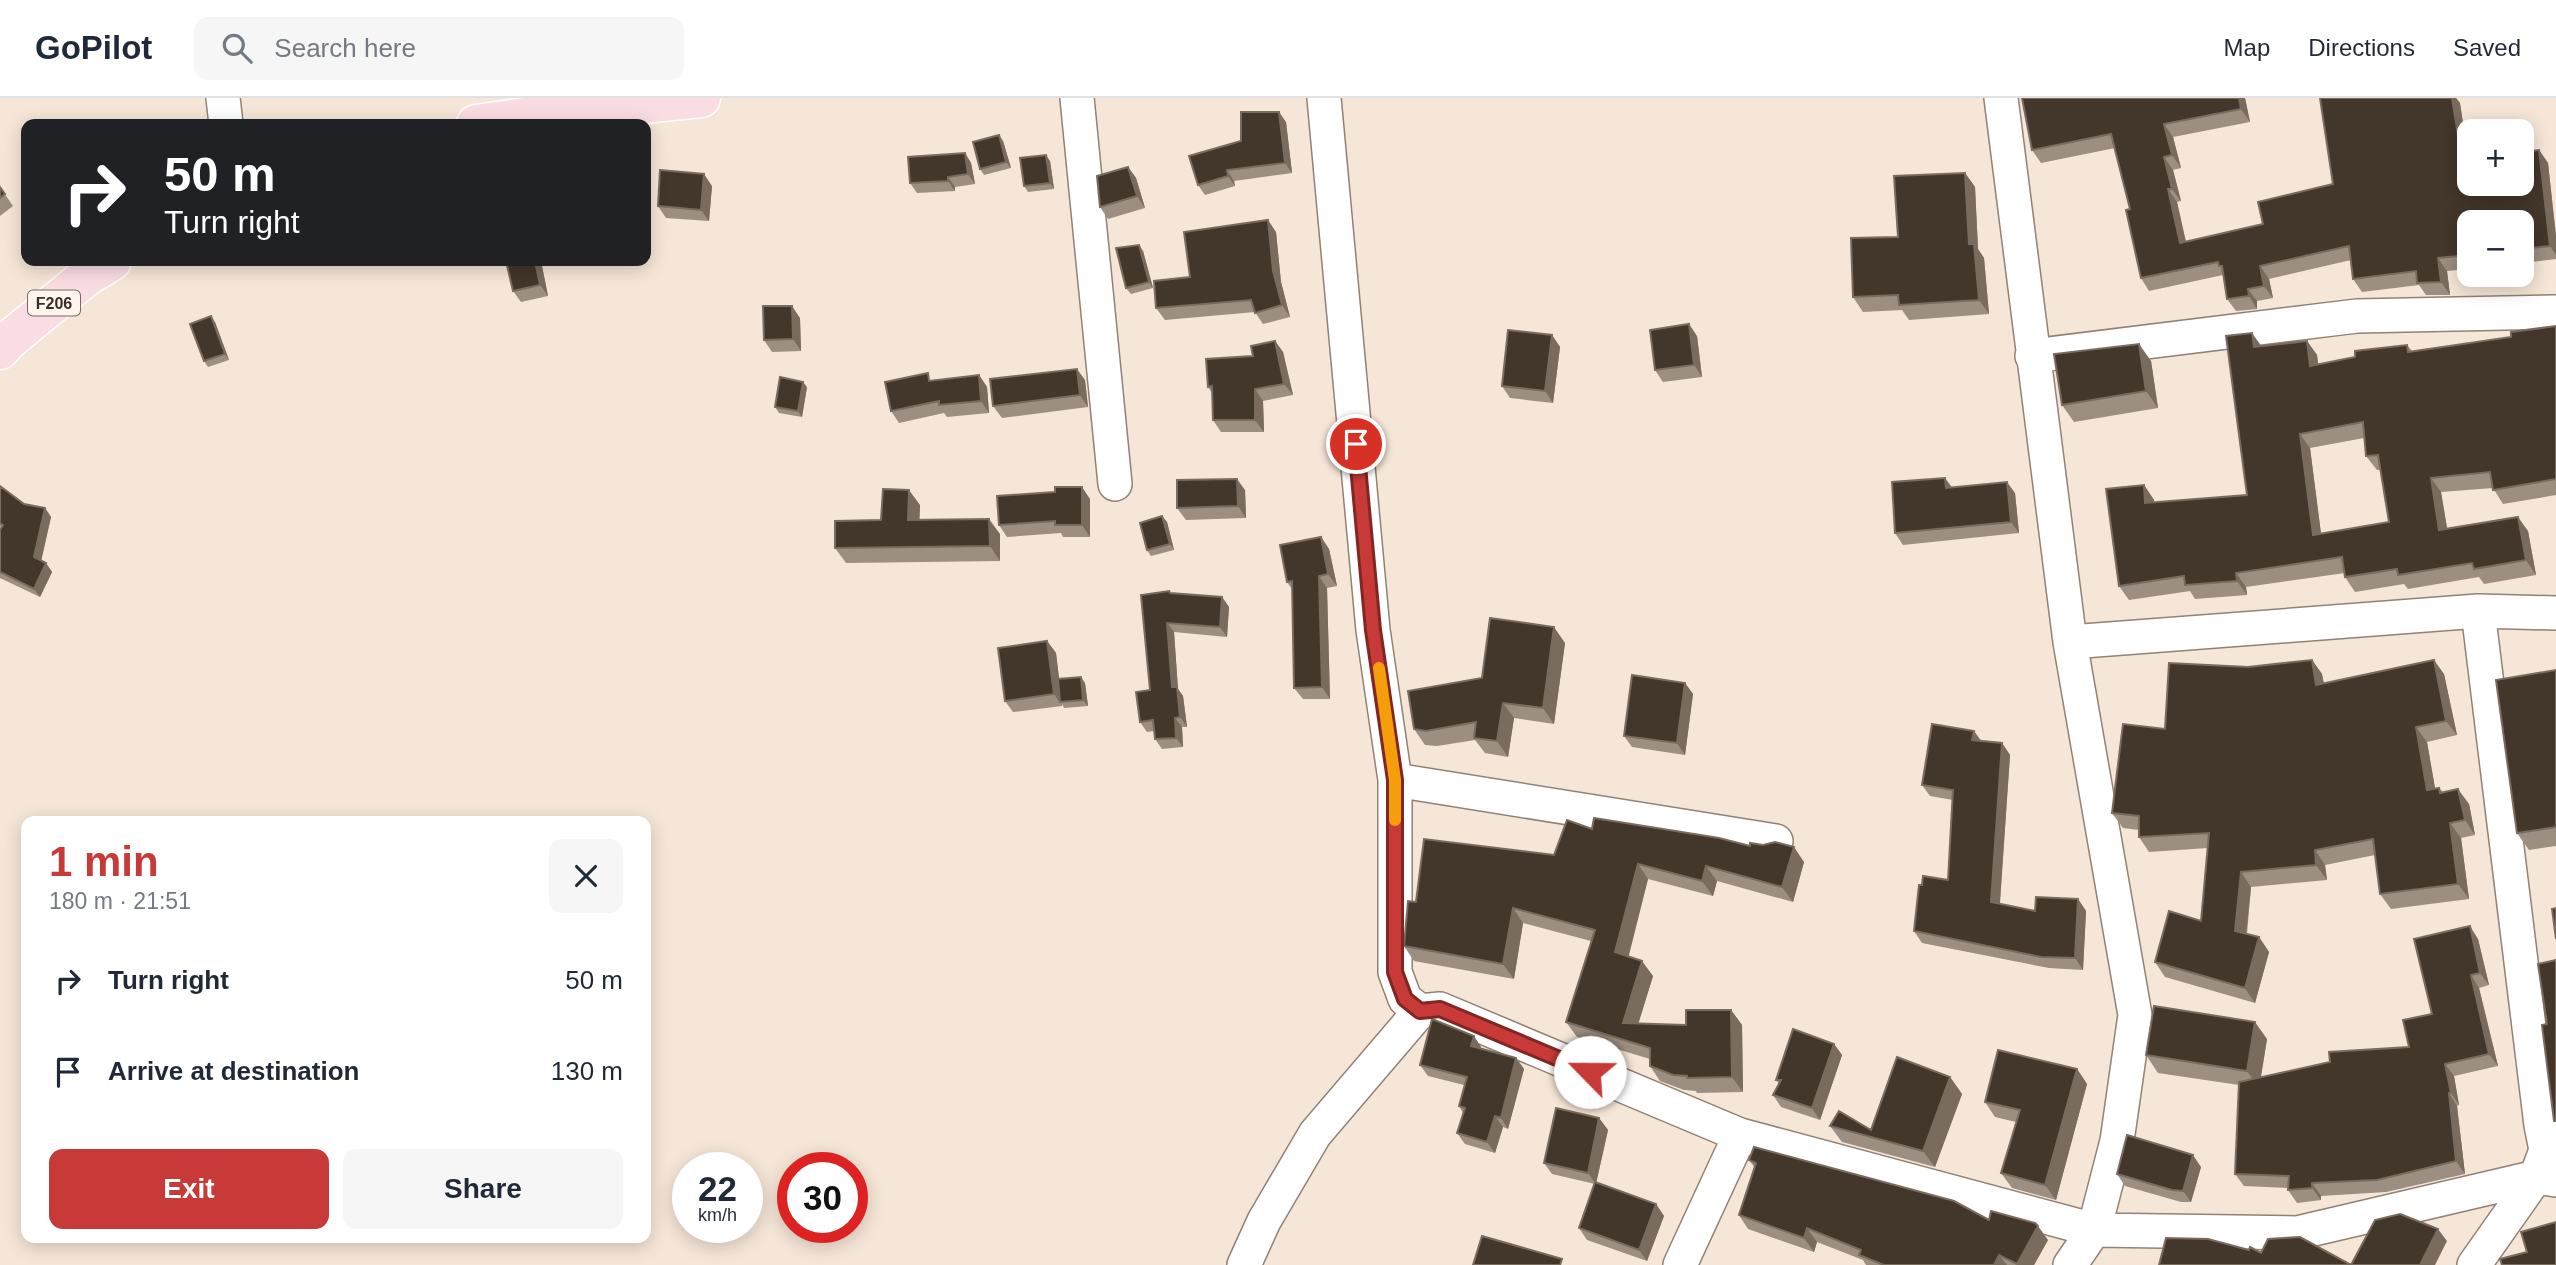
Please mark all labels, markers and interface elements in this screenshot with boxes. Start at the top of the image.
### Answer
search box [194,17,684,80]
text: GoPilot [35,29,152,66]
icon: search [218,29,256,67]
text: Search here [274,33,416,63]
text: Map [2224,34,2270,61]
text: Directions [2308,34,2415,61]
text: Saved [2453,34,2521,61]
map controls [2457,119,2534,287]
button: + [2457,119,2534,196]
icon: right [49,147,140,238]
text: 50 m [164,147,276,201]
text: Turn right [164,204,300,240]
button: − [2457,210,2534,287]
road number: F206 [28,290,80,316]
pin [1326,414,1386,474]
icon: arrive [1337,425,1375,463]
text: 1 min [49,838,159,885]
button: close [549,839,623,913]
text: 180 m · 21:51 [49,888,191,914]
icon: right [49,962,87,1000]
text: Turn right [108,965,229,995]
text: 50 m [565,965,623,995]
position arrow [1553,1035,1627,1109]
icon: arrive [49,1053,87,1091]
text: Arrive at destination [108,1056,359,1086]
text: 130 m [551,1056,623,1086]
button: Exit [49,1149,329,1229]
button: Share [343,1149,623,1229]
speed limit sign: 30 [777,1152,868,1243]
text: 22 [698,1169,737,1208]
text: km/h [698,1205,737,1225]

